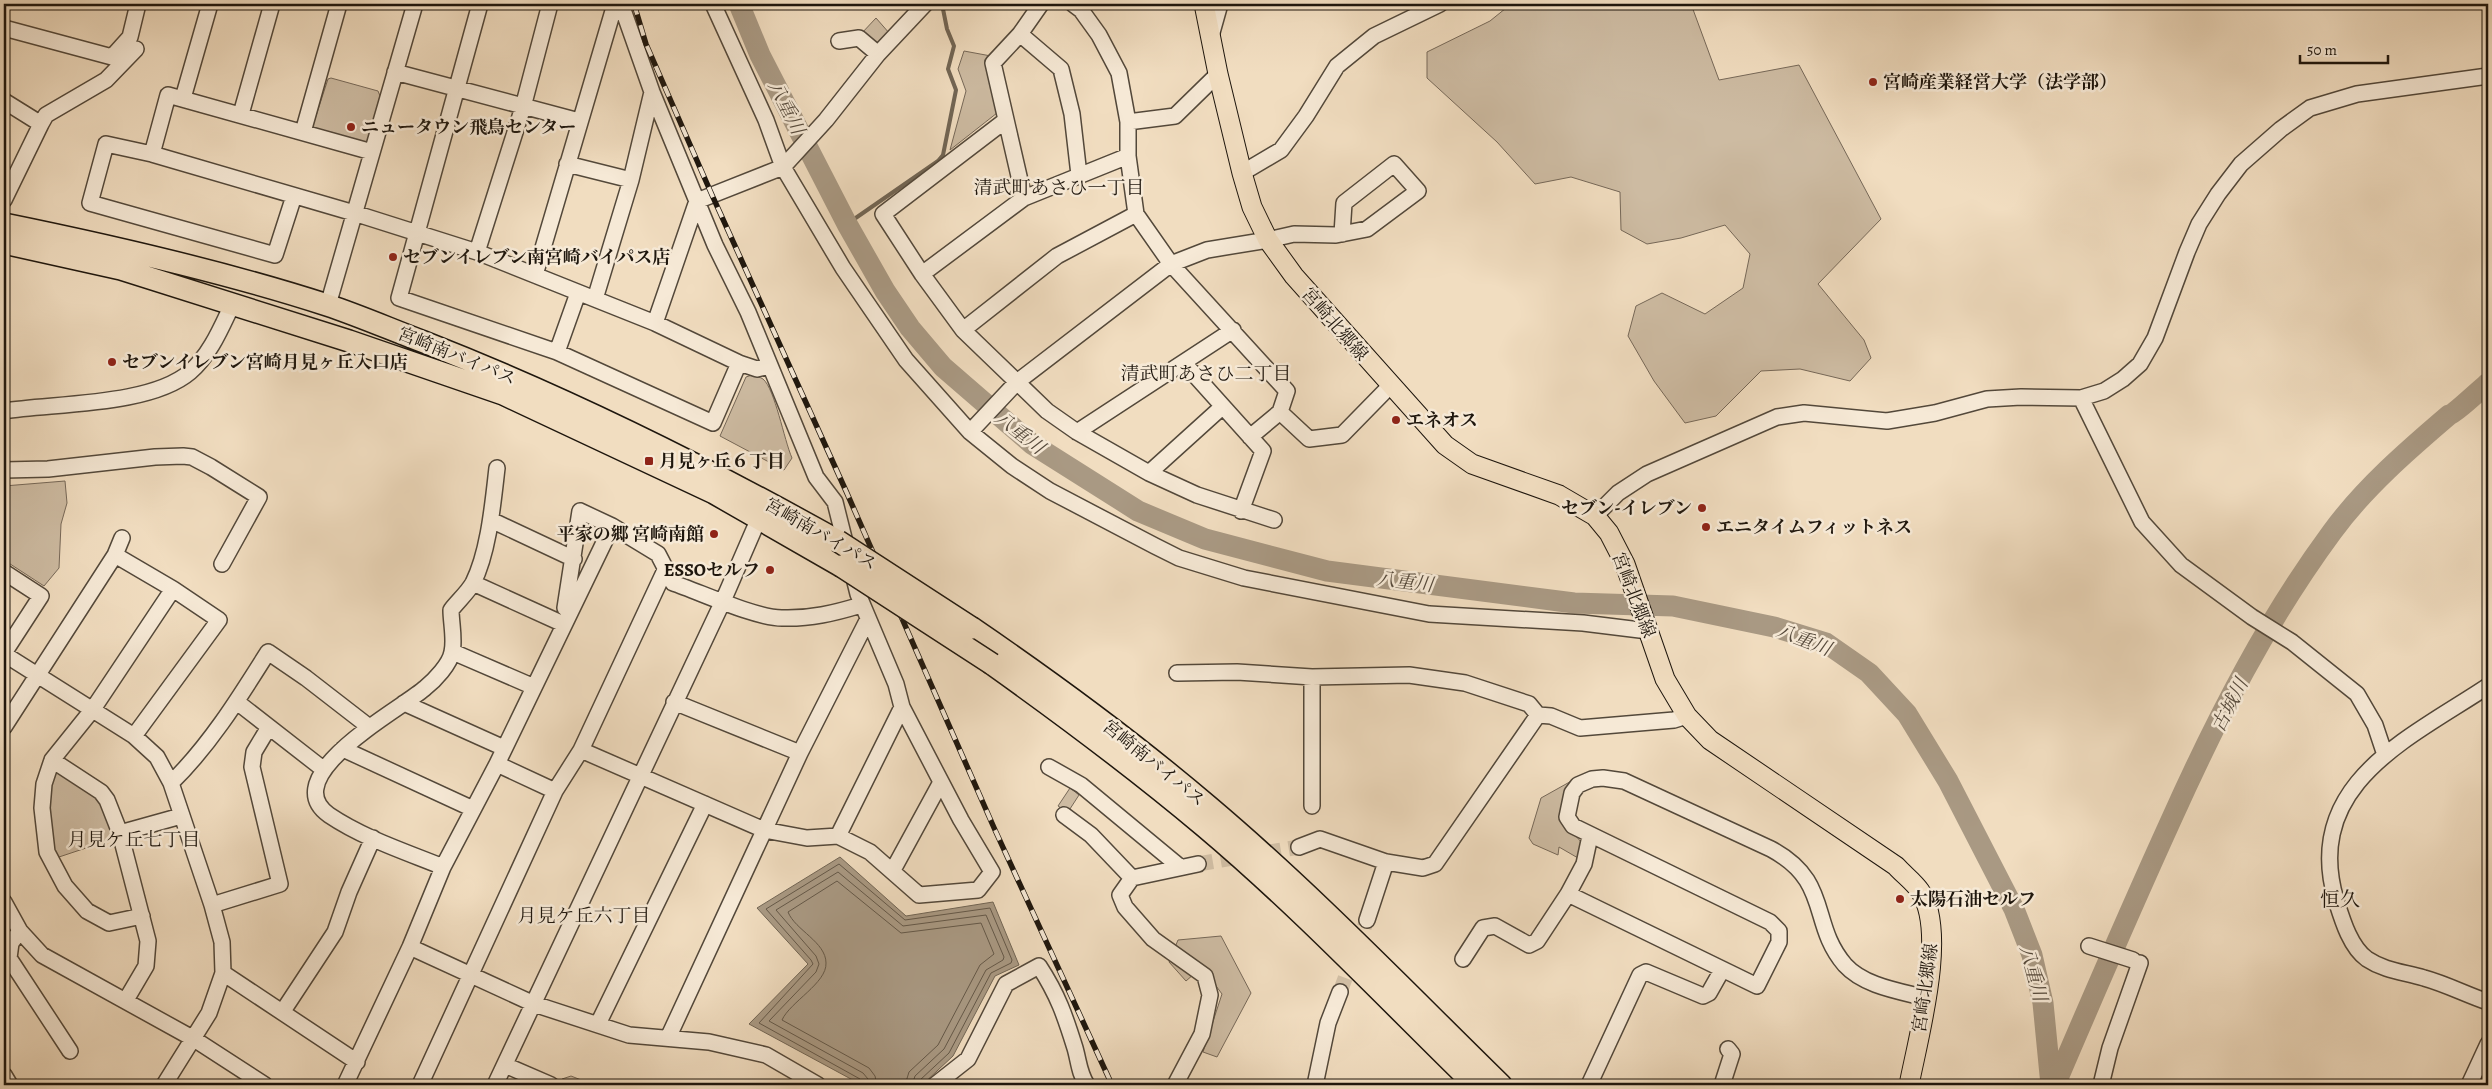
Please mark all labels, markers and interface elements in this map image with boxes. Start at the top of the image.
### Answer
scale bar [2300,32,2387,64]
text: 50 m [2307,40,2337,60]
place label: 宮崎産業経営大学（法学部） [1883,70,2117,94]
water label: 八重川 [762,76,812,141]
marker: 宮崎産業経営大学（法学部） [1867,76,1879,88]
place label: ニュータウン飛鳥センター [361,115,576,139]
marker: ニュータウン飛鳥センター [345,121,357,133]
district label: 清武町あさひ一丁目 [973,175,1145,201]
place label: セブンイレブン南宮崎バイパス店 [403,245,670,269]
marker: セブンイレブン南宮崎バイパス店 [387,251,399,263]
street label: 宮崎北郷線 [1296,282,1374,366]
street label: 宮崎南バイパス [394,321,520,391]
place label: セブンイレブン宮崎月見ヶ丘入口店 [122,350,408,374]
marker: セブンイレブン宮崎月見ヶ丘入口店 [106,356,118,368]
district label: 清武町あさひ二丁目 [1120,361,1292,387]
water label: 八重川 [989,405,1051,462]
place label: エネオス [1406,408,1478,432]
marker: エネオス [1390,414,1402,426]
place label: 月見ヶ丘６丁目 [659,449,785,473]
marker: 月見ヶ丘６丁目 [643,455,655,467]
street label: 宮崎南バイパス [761,492,881,576]
place label: セブン-イレブン [1561,496,1692,520]
marker: セブン-イレブン [1696,502,1708,514]
place label: エニタイムフィットネス [1716,515,1912,539]
marker: エニタイムフィットネス [1700,521,1712,533]
place label: 平家の郷 宮崎南館 [557,522,704,546]
marker: 平家の郷 宮崎南館 [708,528,720,540]
street label: 宮崎北郷線 [1607,549,1661,641]
place label: ESSOセルフ [664,558,760,582]
marker: ESSOセルフ [764,564,776,576]
water label: 八重川 [1375,566,1437,599]
water label: 八重川 [1772,618,1837,663]
water label: 古城川 [2205,672,2255,737]
street label: 宮崎南バイパス [1098,714,1210,812]
district label: 月見ケ丘七丁目 [67,827,201,853]
district label: 恒久 [2320,886,2360,913]
place label: 太陽石油セルフ [1910,887,2036,911]
marker: 太陽石油セルフ [1894,893,1906,905]
district label: 月見ケ丘六丁目 [517,903,651,929]
street label: 宮崎北郷線 [1907,942,1943,1034]
water label: 八重川 [2013,942,2053,1006]

